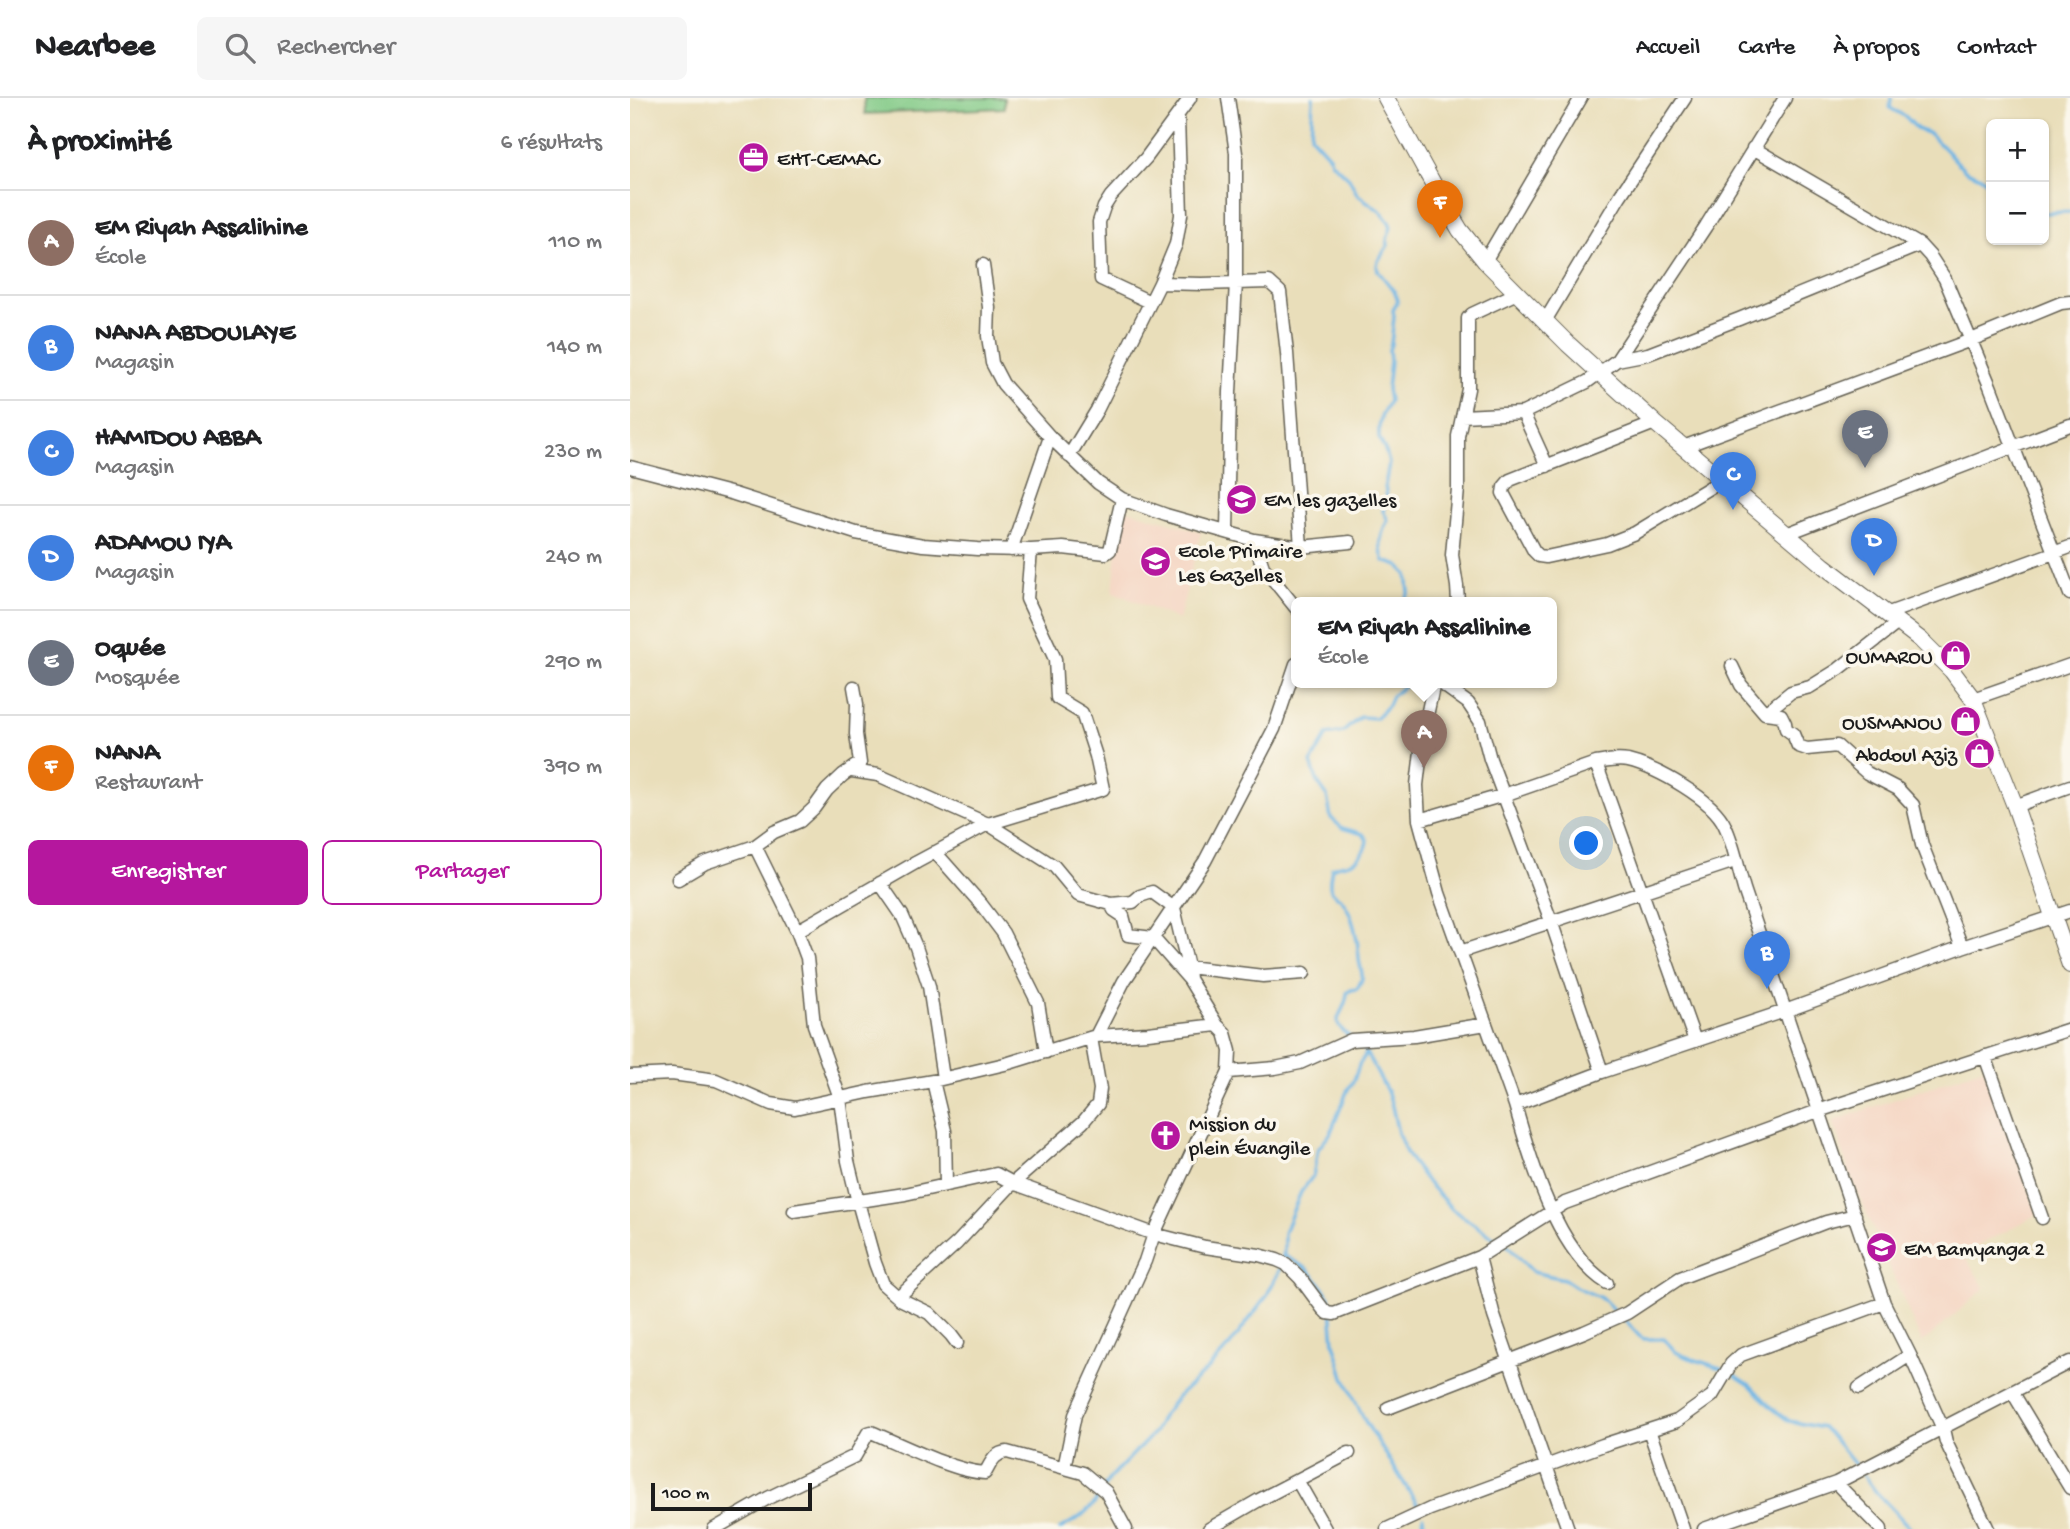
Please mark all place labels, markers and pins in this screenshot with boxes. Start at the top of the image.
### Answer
office icon: EHT-CEMAC [737,141,771,175]
place label: EHT-CEMAC [777,149,881,174]
pin: F [1417,180,1463,238]
pin: E [1842,410,1888,468]
pin: C [1710,452,1756,510]
school or university icon: EM les gazelles [1224,482,1258,516]
place label: EM les gazelles [1264,490,1398,515]
pin: D [1851,518,1897,576]
place label: Ecole Primaire Les Gazelles [1178,541,1304,590]
school or university icon: Ecole Primaire Les Gazelles [1138,545,1172,579]
shop icon: OUMAROU [1939,639,1973,673]
place label: OUMAROU [1846,647,1933,672]
shop icon: OUSMANOU [1948,705,1982,739]
pin: A [1401,710,1447,768]
place label: OUSMANOU [1842,713,1942,738]
shop icon: Abdoul Aziz [1963,737,1997,771]
place label: Abdoul Aziz [1855,745,1958,770]
pin: B [1744,931,1790,989]
place label: Mission du plein Évangile [1188,1114,1311,1163]
church icon: Mission du plein Évangile [1149,1118,1183,1152]
school or university icon: EM Bamyanga 2 [1864,1231,1898,1265]
place label: EM Bamyanga 2 [1904,1239,2045,1264]

